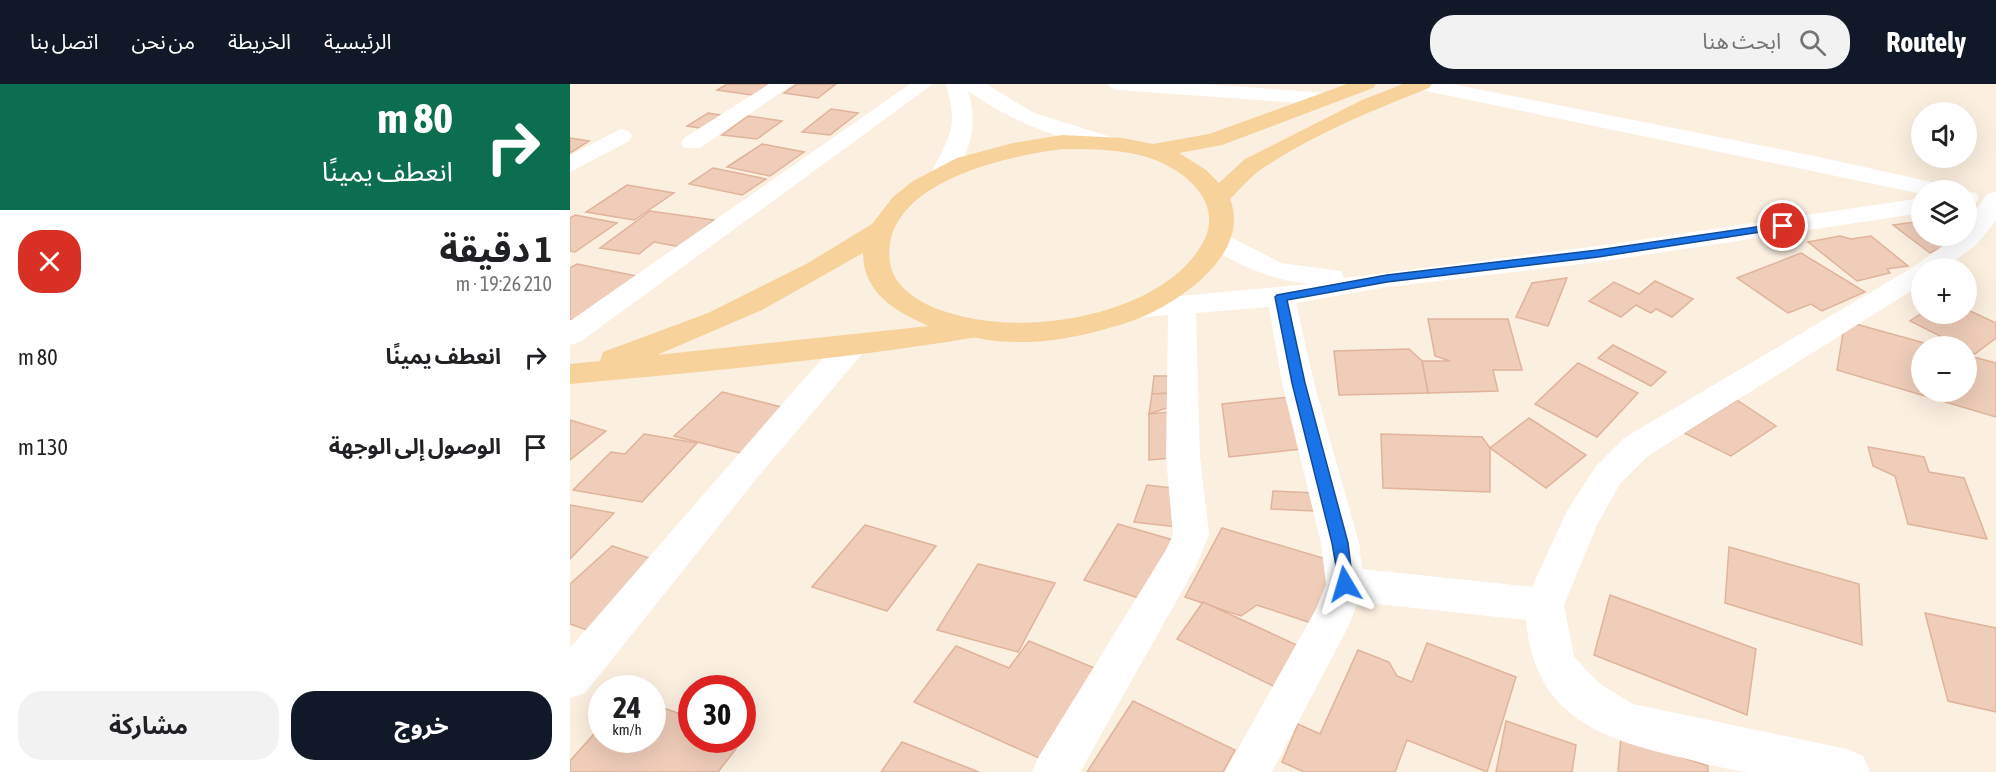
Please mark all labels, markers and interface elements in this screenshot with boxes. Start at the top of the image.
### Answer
search box [1430,15,1850,69]
icon: search [1796,26,1829,59]
text: Routely [1886,26,1966,58]
text: ابحث هنا [1702,28,1781,54]
text: اتصل بنا [30,29,98,53]
text: من نحن [131,29,195,53]
text: الخريطة [228,29,291,53]
text: الرئيسية [324,29,391,53]
text: 80 m [378,94,453,142]
map controls [1911,102,1977,402]
button: sound [1911,102,1977,168]
icon: right [474,108,552,186]
text: انعطف يمينًا [322,156,453,187]
button: layers [1911,180,1977,246]
pin [1757,200,1808,251]
icon: arrive [1766,209,1799,242]
text: 1 دقيقة [440,228,552,270]
button: close [18,230,81,293]
button: + [1911,258,1977,324]
text: 210 m · 19:26 [456,272,552,295]
button: − [1911,336,1977,402]
icon: right [519,341,552,374]
text: انعطف يمينًا [385,343,501,369]
text: 80 m [18,344,58,370]
icon: arrive [519,431,552,464]
text: الوصول إلى الوجهة [329,433,501,459]
text: 130 m [18,434,68,460]
position arrow [1313,552,1377,616]
speed limit sign: 30 [678,675,756,753]
text: 24 [613,690,641,724]
button: مشاركة [18,691,279,760]
button: خروج [291,691,552,760]
text: km/h [612,721,642,738]

